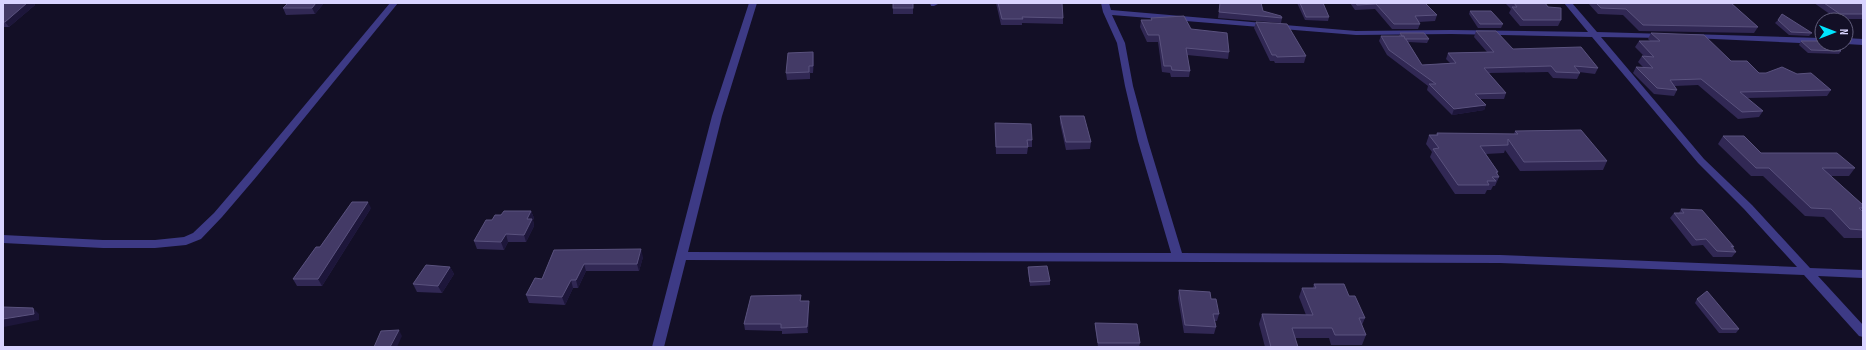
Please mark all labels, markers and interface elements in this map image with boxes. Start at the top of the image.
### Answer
north arrow [1814,12,1854,52]
text: N [1837,29,1850,35]

